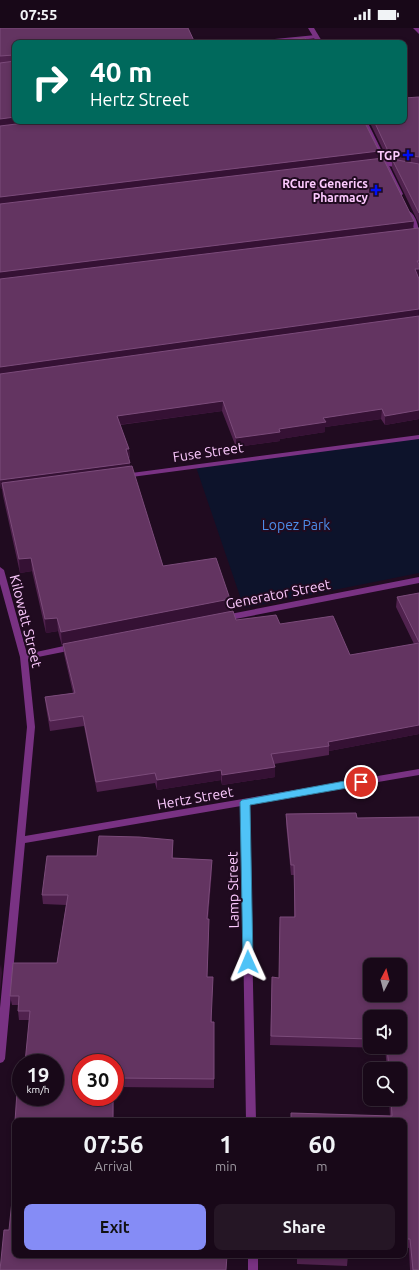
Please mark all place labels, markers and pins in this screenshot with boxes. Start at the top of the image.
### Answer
place label: TGP [377,149,400,162]
marker: TGP [403,150,413,160]
place label: RCure Generics Pharmacy [282,177,369,204]
marker: RCure Generics Pharmacy [371,185,381,195]
pin [344,765,378,799]

